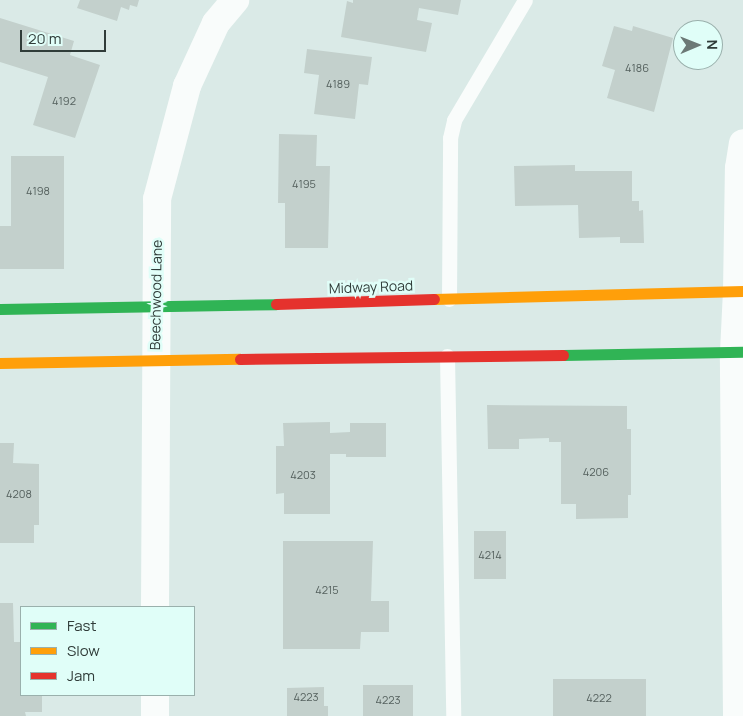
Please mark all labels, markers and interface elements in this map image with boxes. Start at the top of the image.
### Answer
scale bar [22,20,109,52]
north arrow [673,20,723,70]
text: 20 m [28,28,61,49]
text: N [703,40,722,50]
house number: 4186 [625,61,649,75]
house number: 4189 [326,77,350,91]
house number: 4192 [52,94,76,108]
house number: 4195 [292,177,316,191]
house number: 4198 [26,184,50,198]
street label: Beechwood Lane [147,240,165,350]
street label: Midway Road [329,277,413,297]
house number: 4206 [583,465,609,479]
house number: 4203 [290,468,316,482]
house number: 4208 [6,487,32,501]
house number: 4214 [478,548,502,562]
house number: 4215 [315,583,339,597]
legend [20,606,195,696]
text: Fast [67,615,96,636]
text: Slow [67,640,100,661]
text: Jam [67,665,95,686]
house number: 4223 [293,690,319,704]
house number: 4222 [586,691,612,705]
house number: 4223 [375,693,401,707]

